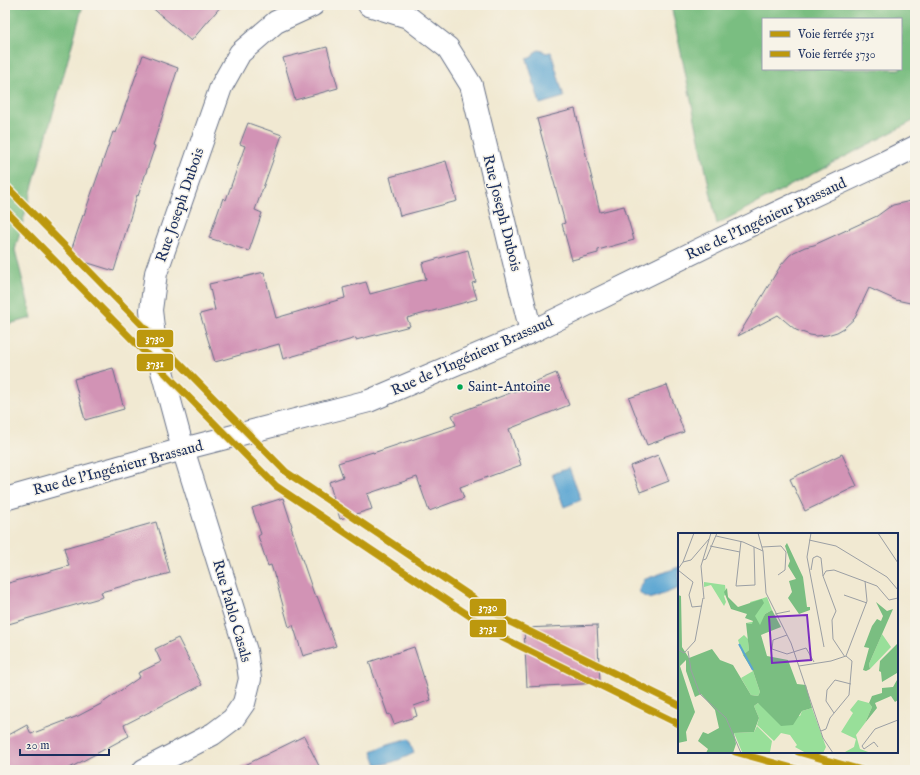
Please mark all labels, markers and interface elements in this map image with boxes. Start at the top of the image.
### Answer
legend [762,18,902,70]
text: Voie ferrée 3731 [797,27,874,42]
text: Voie ferrée 3730 [797,47,876,62]
street label: Rue Joseph Dubois [152,145,208,265]
street label: Rue Joseph Dubois [478,153,526,273]
street label: Rue de l'Ingénieur Brassaud [683,173,850,265]
street label: Rue de l'Ingénieur Brassaud [388,311,557,400]
line badge: 3730 [136,329,174,348]
text: 3730 [146,332,165,346]
line badge: 3731 [136,353,174,372]
text: 3731 [146,357,164,371]
place label: Saint-Antoine [468,378,551,396]
marker: Saint-Antoine [455,382,465,392]
street label: Rue de l'Ingénieur Brassaud [31,436,206,500]
inset map [678,533,898,753]
street label: Rue Pablo Casals [208,557,256,665]
line badge: 3730 [469,598,507,617]
text: 3730 [479,601,498,615]
line badge: 3731 [469,619,507,638]
text: 3731 [479,622,497,636]
scale bar [20,731,109,757]
text: 20 m [26,738,49,753]

